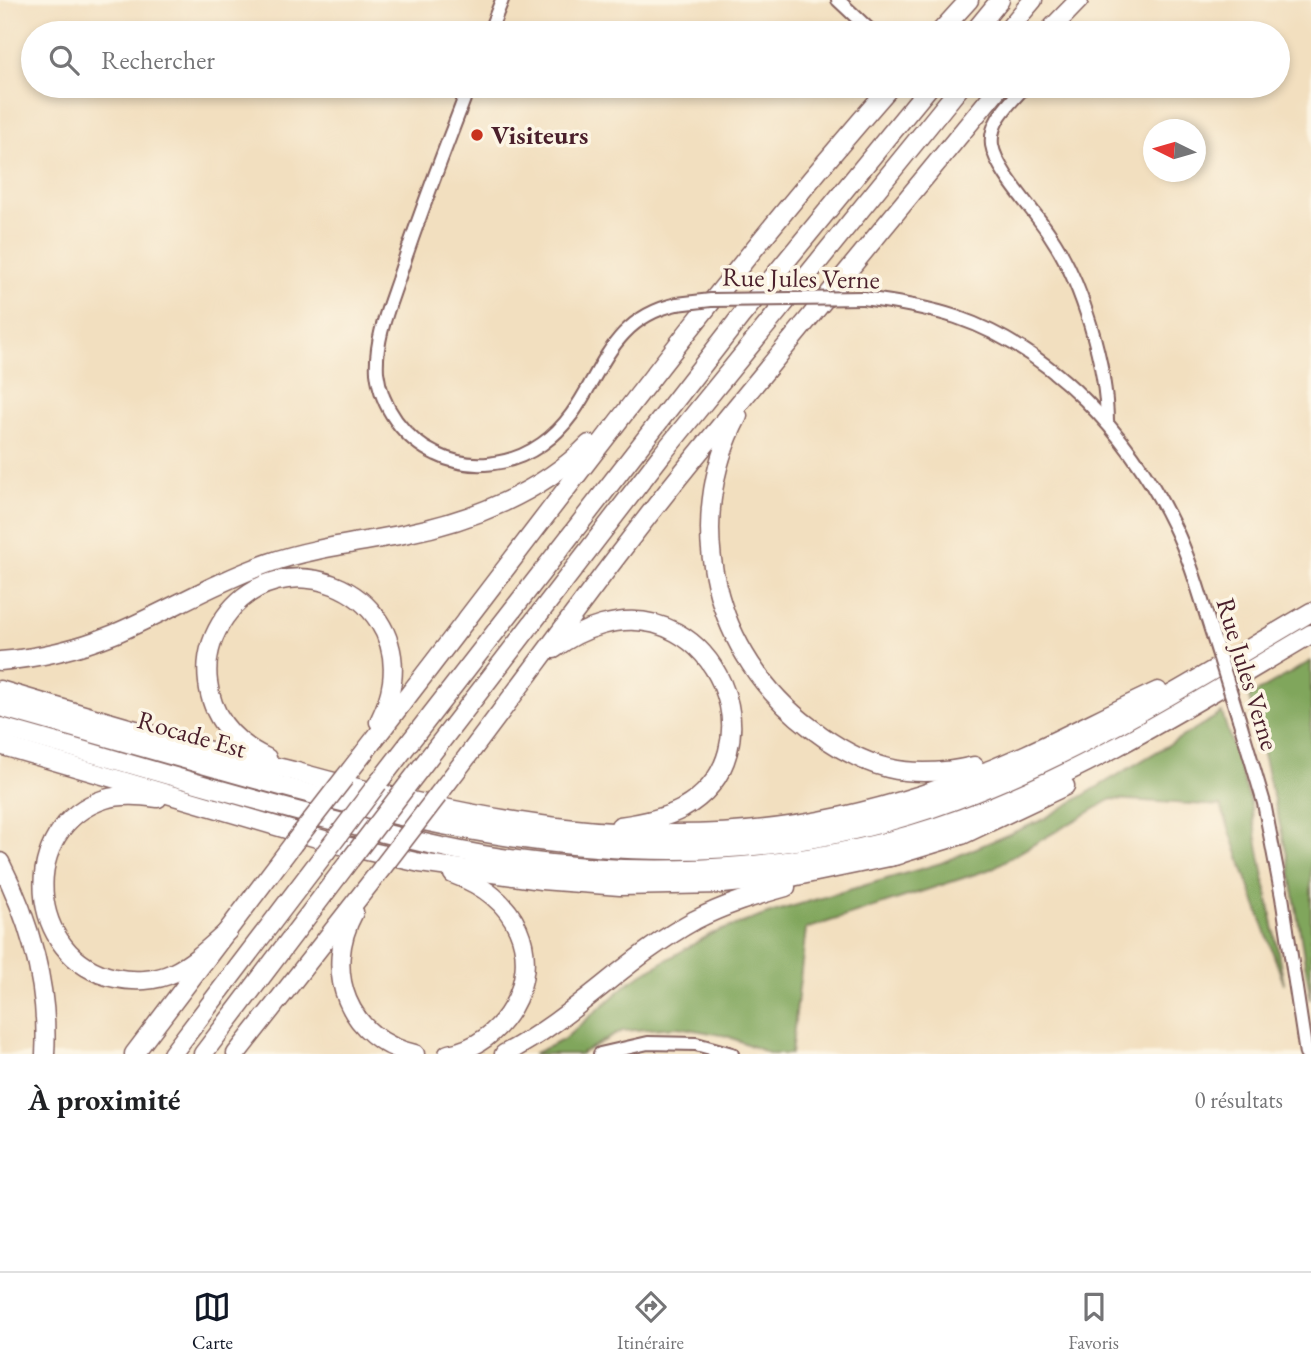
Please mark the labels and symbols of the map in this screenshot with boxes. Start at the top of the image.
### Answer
place label: Visiteurs [491,118,588,152]
north arrow [1143,119,1206,182]
marker: Visiteurs [469,127,485,143]
street label: Rue Jules Verne [722,260,880,296]
street label: Rue Jules Verne [1209,594,1287,754]
street label: Rocade Est [134,702,250,766]

